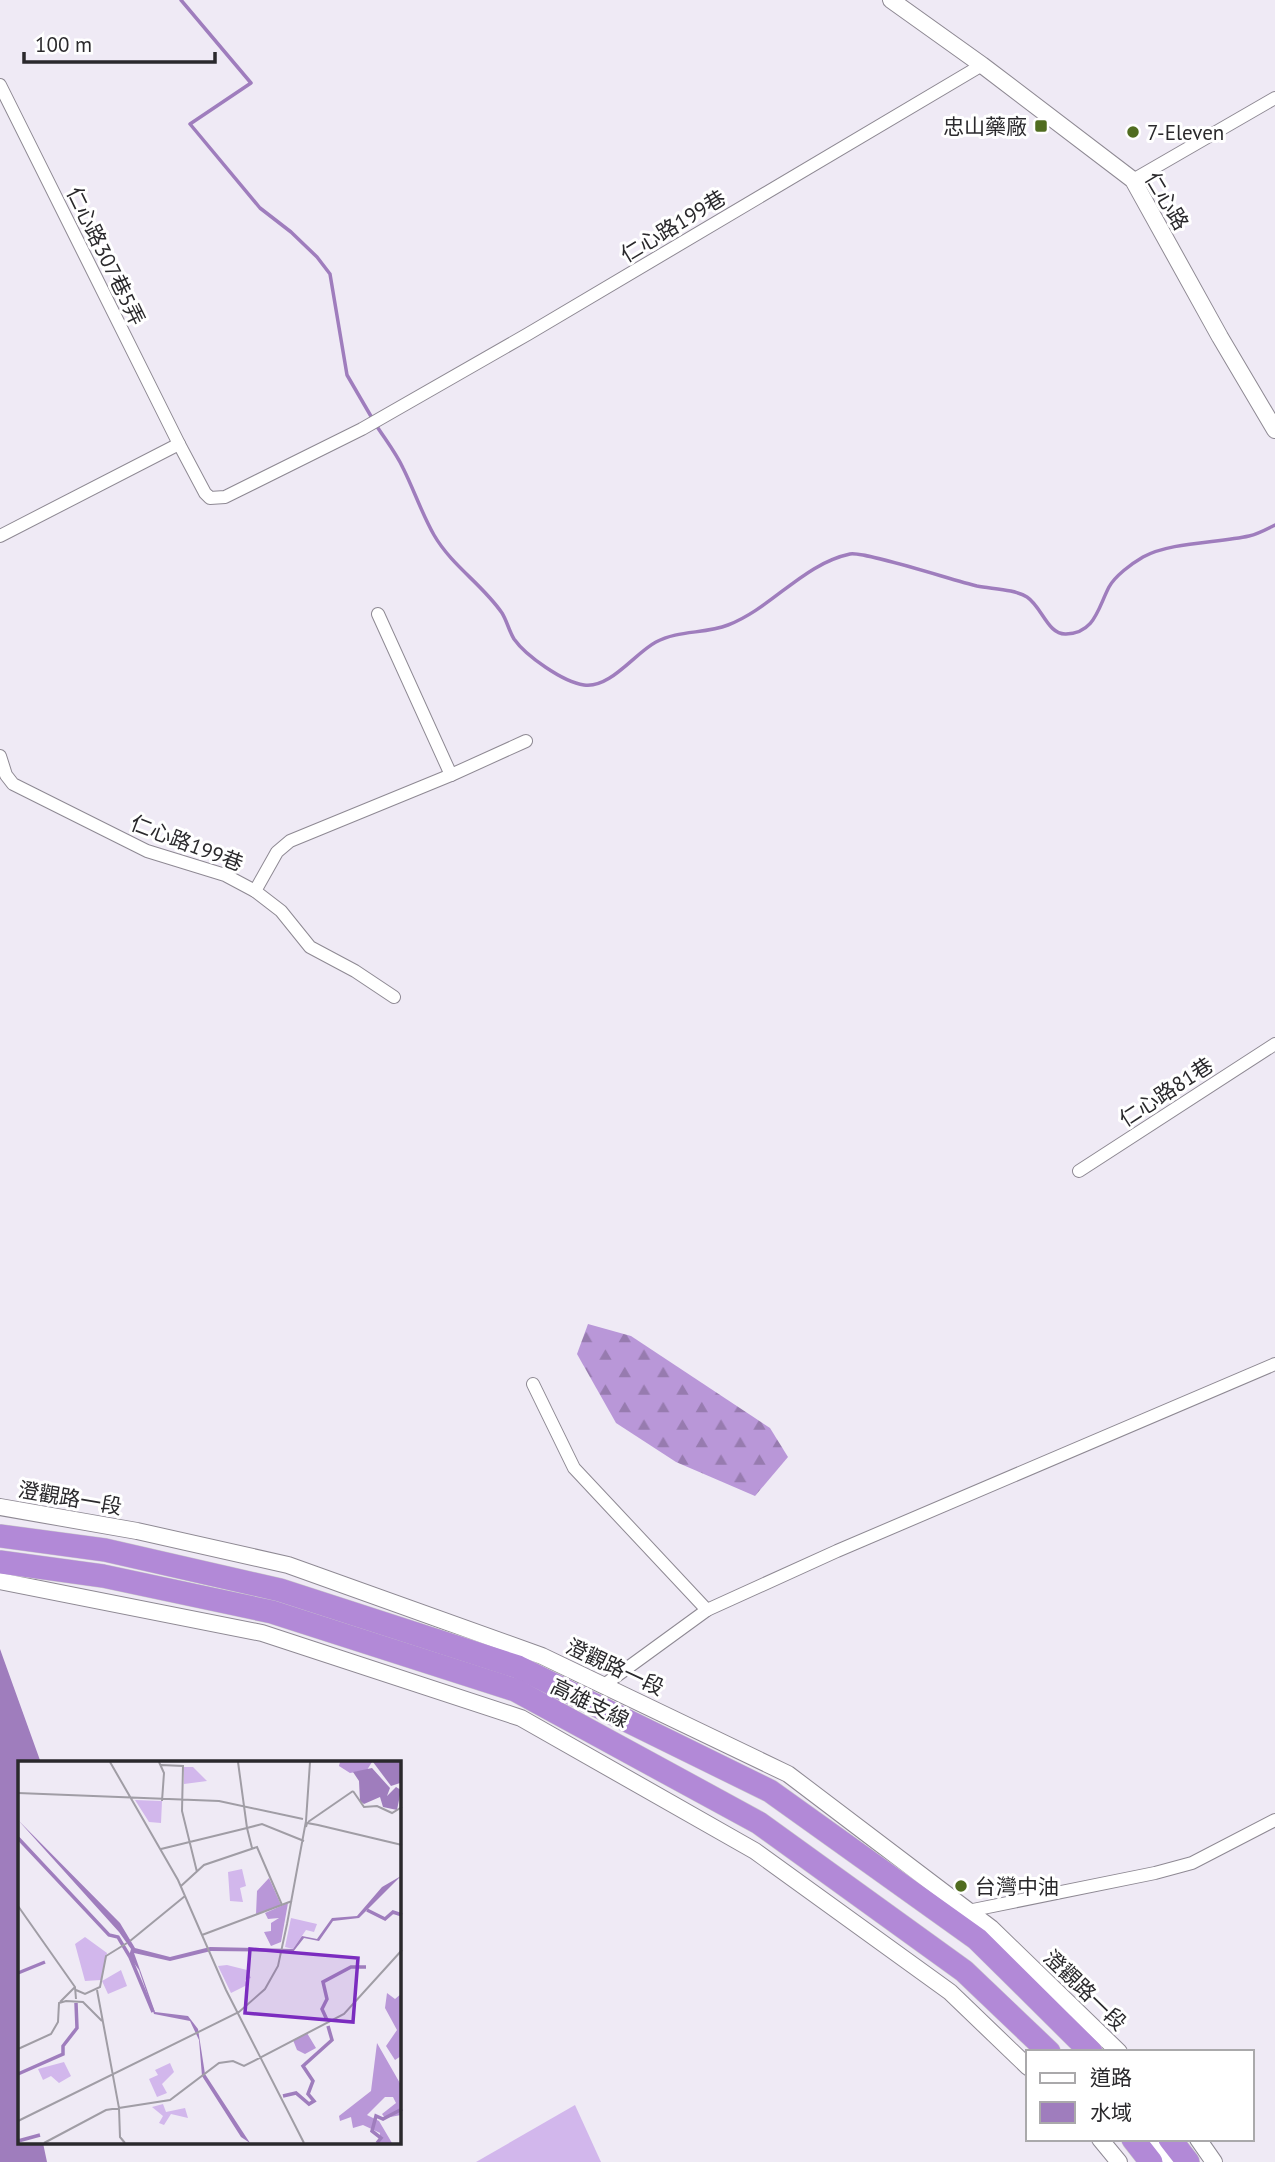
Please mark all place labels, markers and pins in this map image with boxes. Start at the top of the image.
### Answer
place label: 忠山藥廠 [943,113,1027,140]
marker: 忠山藥廠 [1033,118,1049,134]
place label: 7-Eleven [1147,119,1224,146]
marker: 7-Eleven [1125,124,1141,140]
place label: 台灣中油 [975,1873,1059,1900]
marker: 台灣中油 [953,1878,969,1894]

